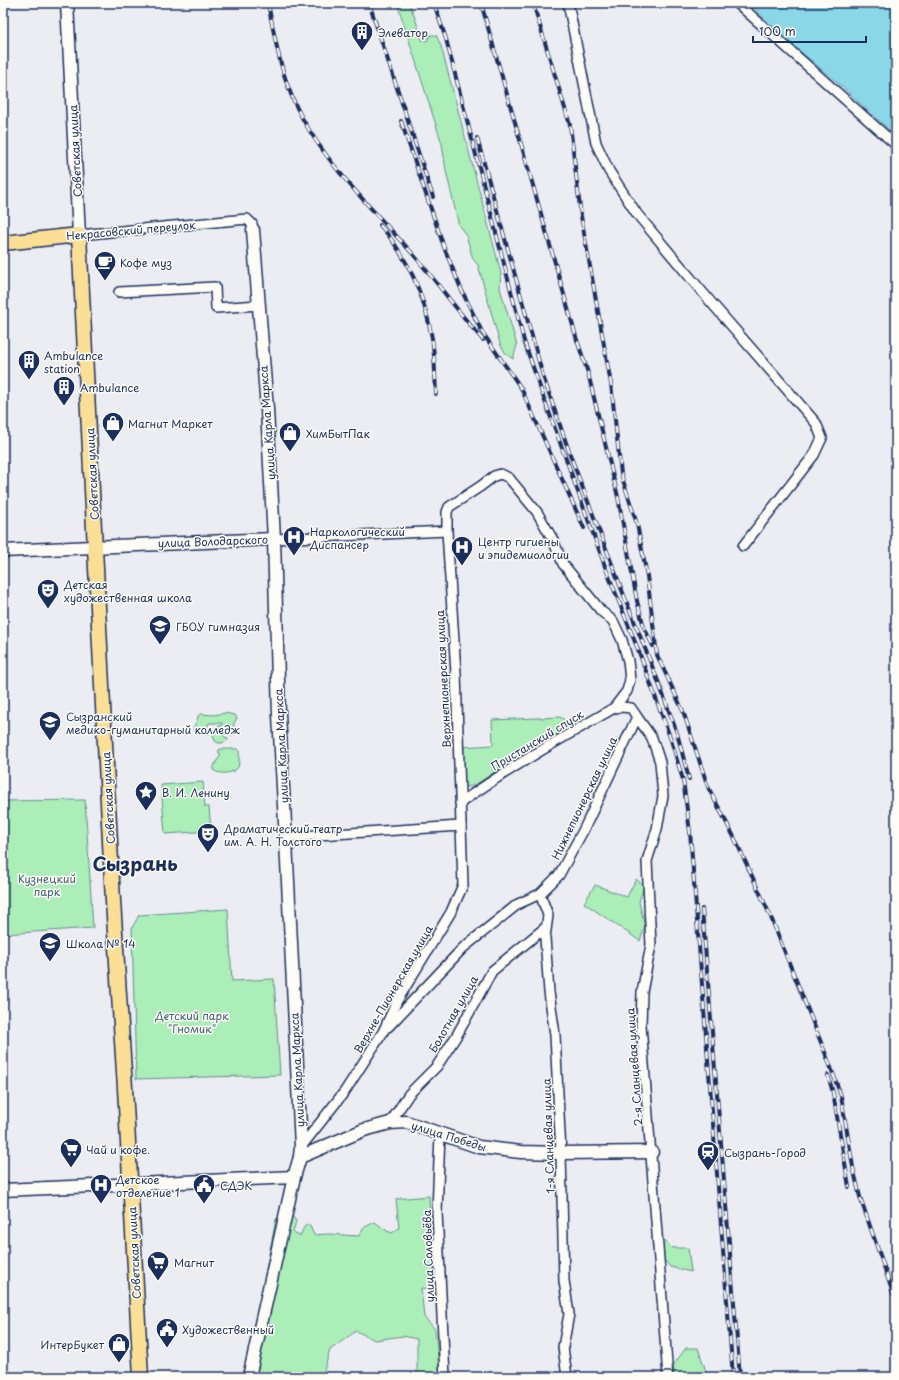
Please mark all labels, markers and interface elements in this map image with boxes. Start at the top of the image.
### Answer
scale bar [753,18,866,44]
building icon: Элеватор [349,19,375,52]
text: 100 m [759,22,796,40]
place label: Элеватор [378,24,428,41]
street label: Советская улица [64,104,86,198]
street label: Некрасовский переулок [66,216,197,244]
cafe icon: Кофе муз [92,249,118,282]
place label: Кофе муз [120,254,172,271]
place label: Ambulance station [44,347,103,377]
building icon: Ambulance station [16,348,42,381]
street label: улица Карла Маркса [255,365,279,481]
building icon: Ambulance [51,374,77,407]
place label: Ambulance [80,379,139,396]
shop icon: Магнит Маркет [100,410,126,443]
place label: Магнит Маркет [128,415,213,432]
shop icon: ХимБытПак [277,420,303,453]
place label: ХимБытПак [306,425,370,442]
street label: Советская улица [81,427,103,521]
place label: Наркологический Диспансер [309,523,405,553]
hospital icon: Наркологический Диспансер [281,524,307,557]
street label: улица Володарского [158,531,268,551]
place label: Центр гигиены и эпидемиологии [478,533,569,563]
hospital icon: Центр гигиены и эпидемиологии [449,534,475,567]
place label: Детская художественная школа [63,576,192,606]
theatre icon: Детская художественная школа [35,577,61,610]
street label: Верхнепионерская улица [431,610,455,748]
school or university icon: ГБОУ гимназия [147,613,173,646]
place label: ГБОУ гимназия [176,618,260,635]
street label: улица Карла Маркса [270,688,292,804]
street label: Пристанский спуск [487,705,587,774]
place label: Сызранский медико-гуманитарный колледж [66,708,241,738]
school or university icon: Сызранский медико-гуманитарный колледж [37,709,63,742]
street label: Нижнепионерская улица [547,734,621,862]
street label: Советская улица [97,751,119,845]
place icon: В. И. Ленину [133,779,159,812]
place label: В. И. Ленину [162,784,230,801]
place label: Драматический театр им. А. Н. Толстого [223,820,343,850]
theatre icon: Драматический театр им. А. Н. Толстого [195,821,221,854]
district label: Сызрань [92,849,178,877]
park label: Кузнецкий парк [18,870,76,900]
street label: Верхне-Пионерская улица [349,922,437,1056]
school or university icon: Школа № 14 [37,930,63,963]
place label: Школа № 14 [66,935,136,952]
street label: Болотная улица [424,972,482,1056]
park label: Детский парк "Гномик" [154,1007,229,1037]
street label: 2-я Сланцевая улица [621,1007,647,1127]
street label: улица Карла Маркса [286,1012,308,1128]
street label: 1-я Сланцевая улица [537,1078,559,1194]
street label: улица Победы [409,1117,489,1155]
supermarket icon: Чай и кофе. [58,1136,84,1169]
station icon: Сызрань-Город [695,1139,721,1172]
place label: Чай и кофе. [86,1141,150,1158]
place label: Сызрань-Город [724,1144,806,1161]
place label: Детское отделение 1 [115,1171,180,1201]
hospital icon: Детское отделение 1 [88,1172,114,1205]
public building icon: СДЭК [191,1172,217,1205]
place label: СДЭК [220,1177,253,1194]
street label: Советская улица [123,1206,145,1300]
street label: улица Соловьёва [418,1209,438,1303]
supermarket icon: Магнит [145,1249,171,1282]
place label: Магнит [174,1254,215,1271]
public building icon: Художественный [154,1316,180,1349]
place label: Художественный [182,1321,274,1338]
shop icon: ИнтерБукет [106,1331,132,1364]
place label: ИнтерБукет [40,1336,105,1353]

